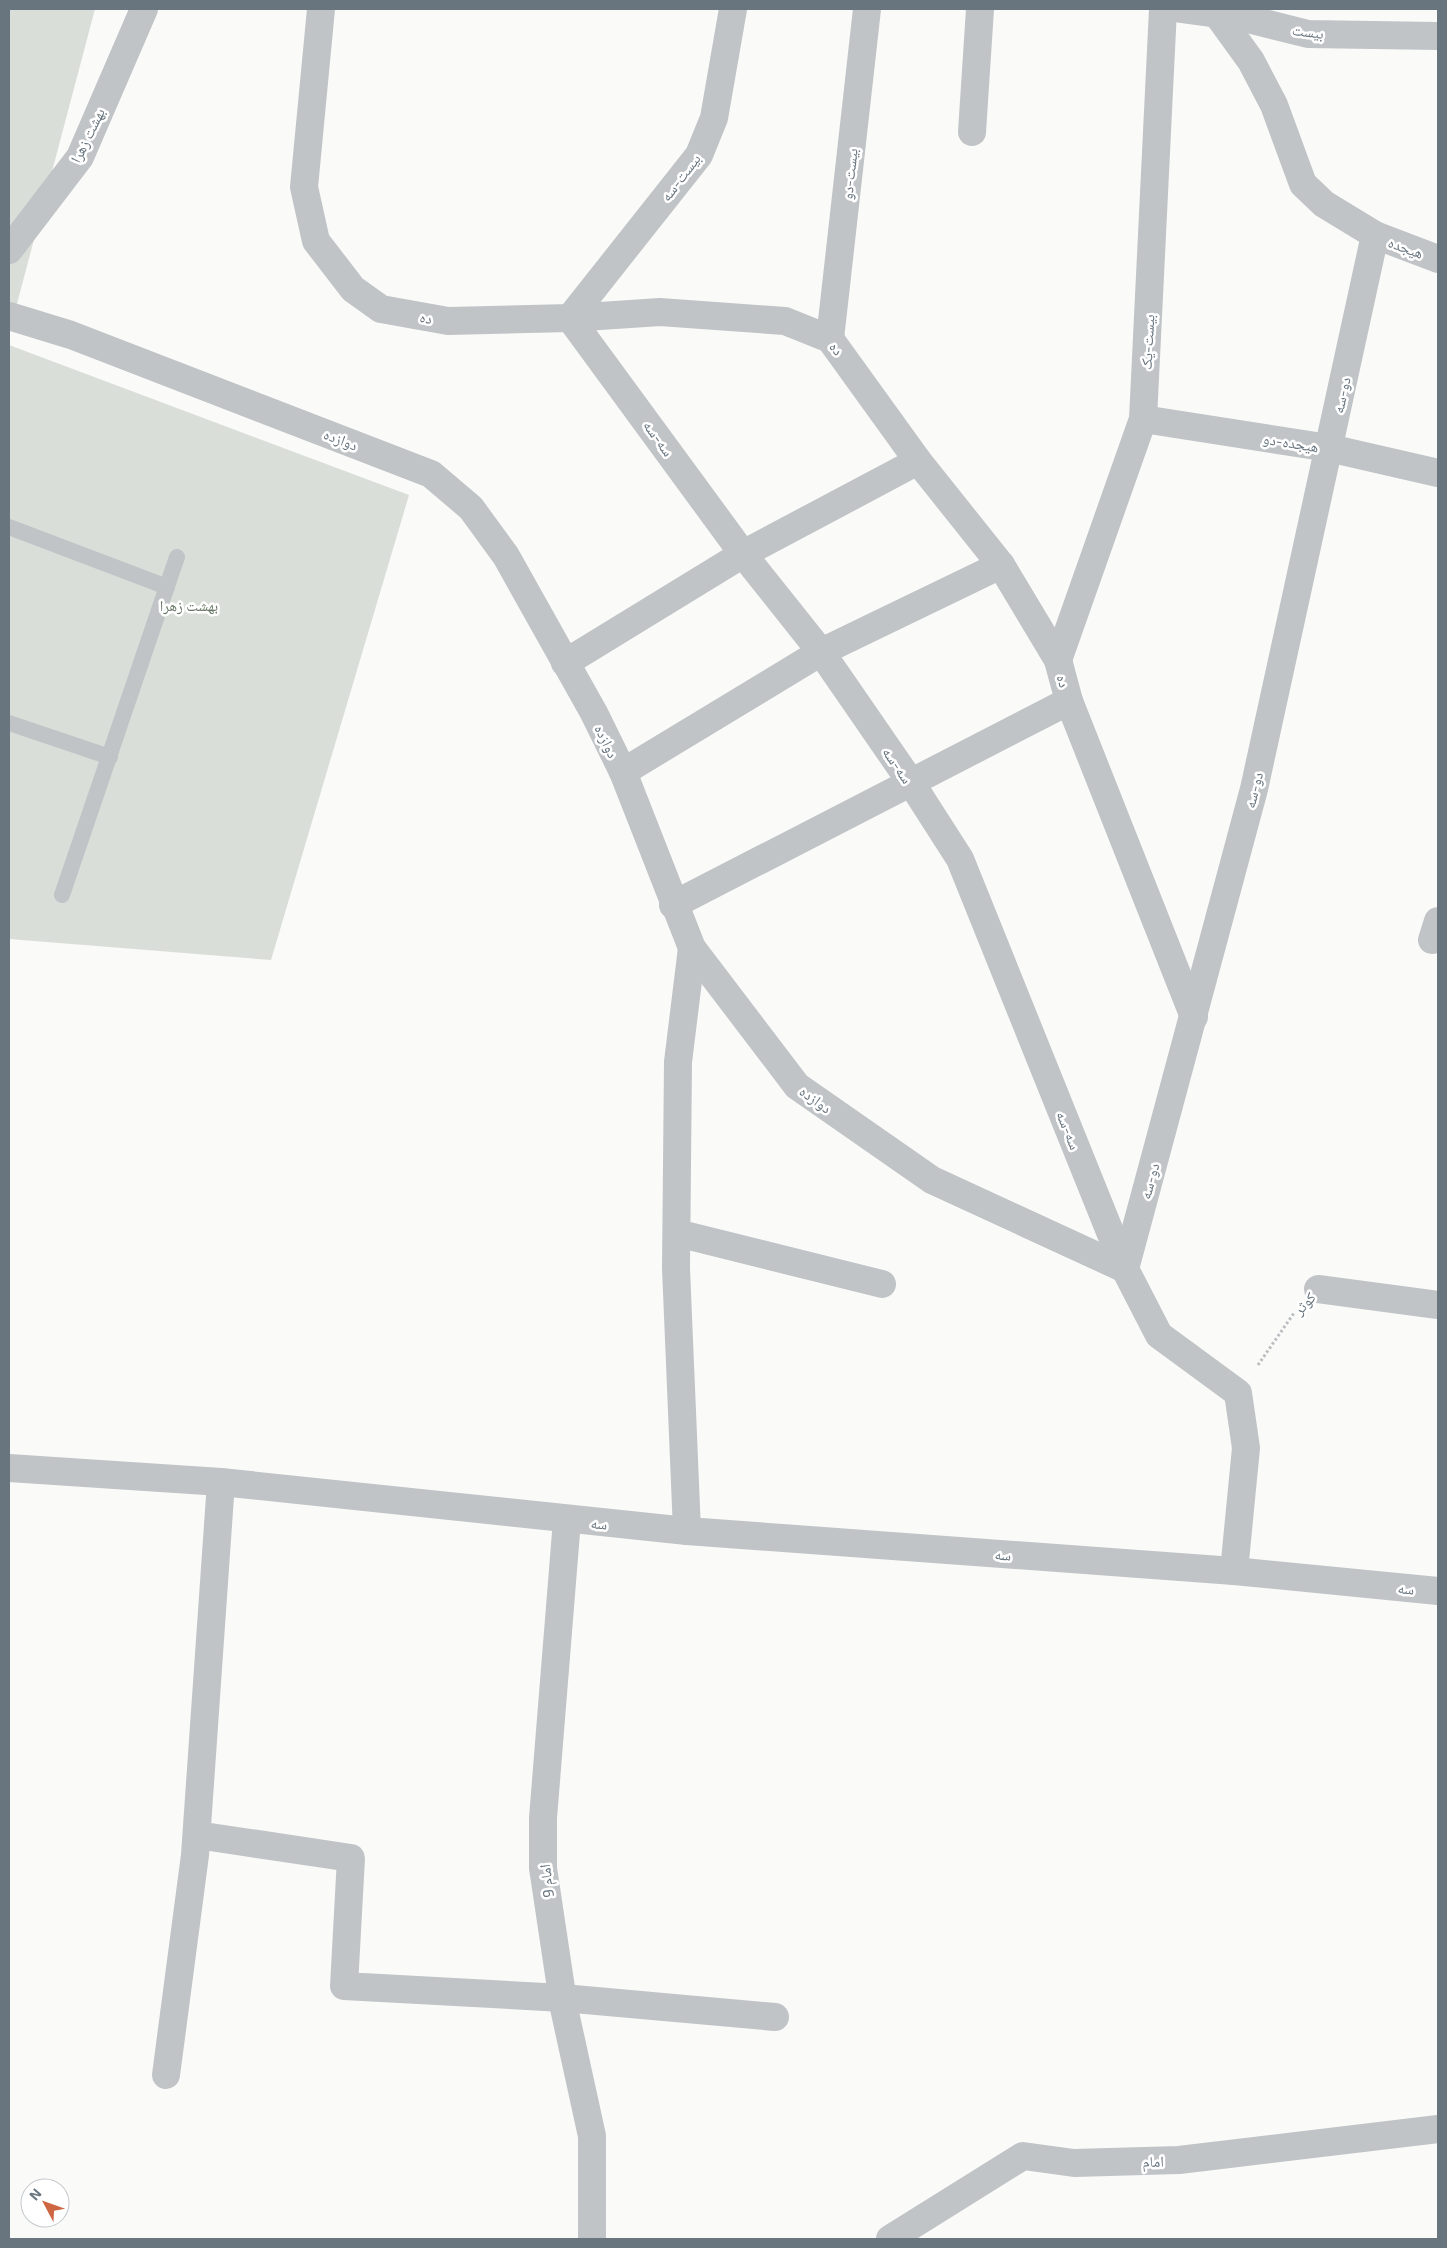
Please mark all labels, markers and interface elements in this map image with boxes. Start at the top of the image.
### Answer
street label: بیست [1291,20,1325,42]
street label: بهشت زهرا [66,105,109,166]
street label: بیست-دو [837,147,862,201]
street label: بیست-سه [656,150,704,205]
street label: هیجده [1386,232,1426,262]
street label: ده [418,307,434,327]
street label: بیست-یک [1137,314,1158,370]
street label: ده [826,338,848,358]
street label: دو-سه [1328,375,1355,415]
street label: سه-سه [640,417,678,460]
street label: دوازده [321,424,361,455]
street label: هیجده-دو [1262,429,1320,456]
park label: بهشت زهرا [160,596,218,615]
street label: ده [1054,673,1074,689]
street label: دوازده [590,721,623,761]
street label: سه-سه [879,743,917,787]
street label: دو-سه [1240,770,1267,810]
street label: دوازده [796,1081,835,1117]
street label: سه-سه [1053,1108,1085,1152]
street label: دو-سه [1136,1161,1163,1201]
street label: کوثر [1288,1288,1320,1319]
street label: سه [590,1513,608,1533]
street label: سه [994,1544,1012,1564]
street label: سه [1397,1578,1415,1598]
street label: امام 9 [535,1863,559,1899]
street label: امام [1142,2152,1164,2172]
north arrow [20,2178,70,2228]
text: N [25,2185,45,2204]

